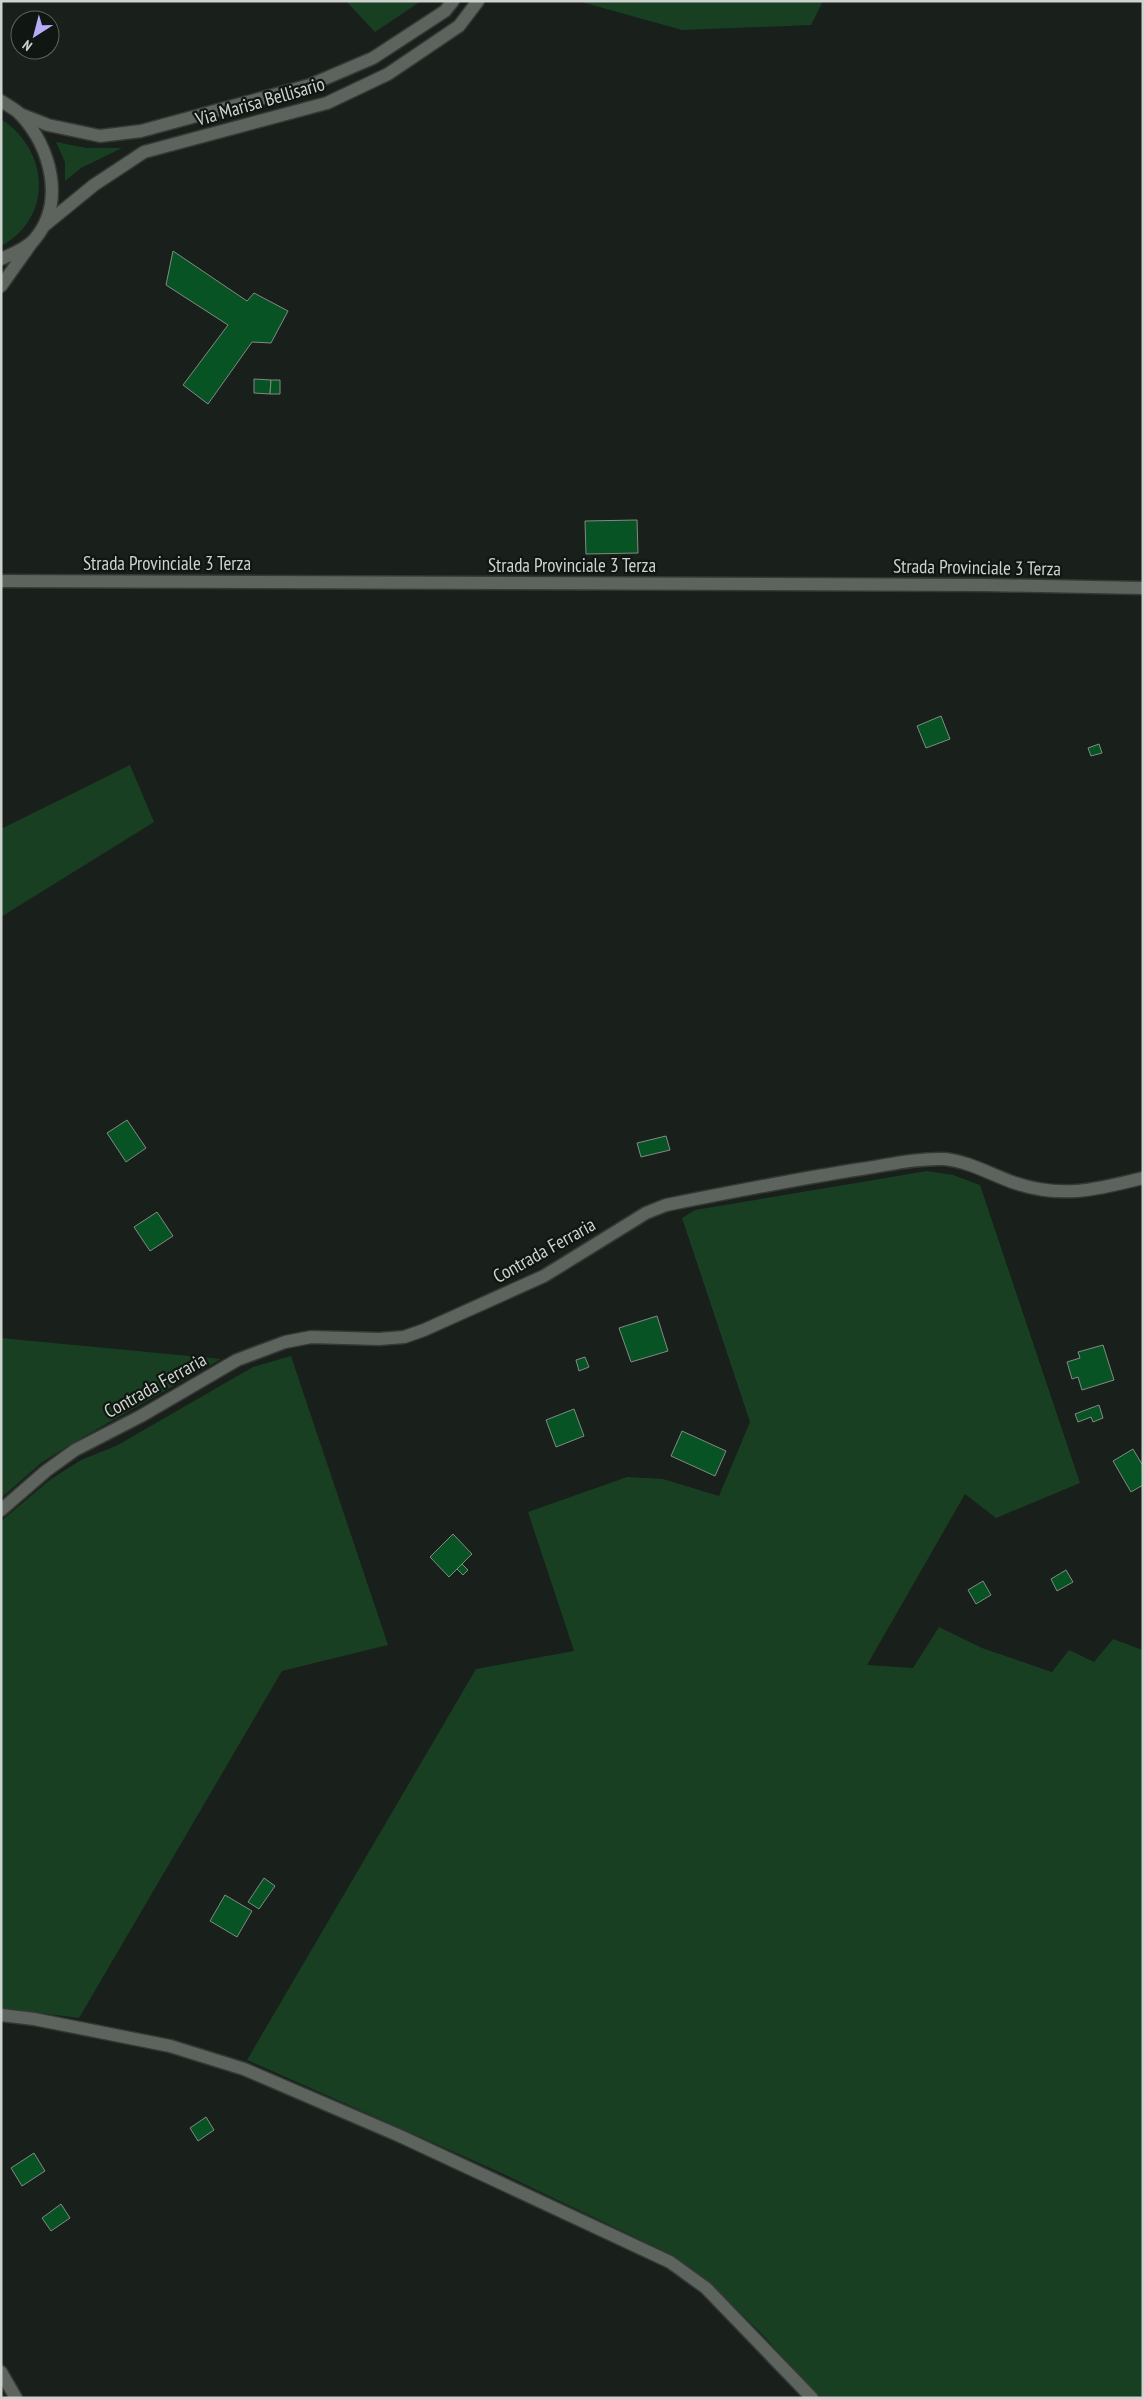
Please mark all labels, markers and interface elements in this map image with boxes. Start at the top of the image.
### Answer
north arrow [10,10,60,60]
text: N [19,36,36,55]
street label: Via Marisa Bellisario [192,71,327,131]
street label: Strada Provinciale 3 Terza [83,551,251,575]
street label: Strada Provinciale 3 Terza [488,553,656,577]
street label: Strada Provinciale 3 Terza [893,554,1061,580]
street label: Contrada Ferraria [489,1212,599,1288]
street label: Contrada Ferraria [100,1347,210,1423]

